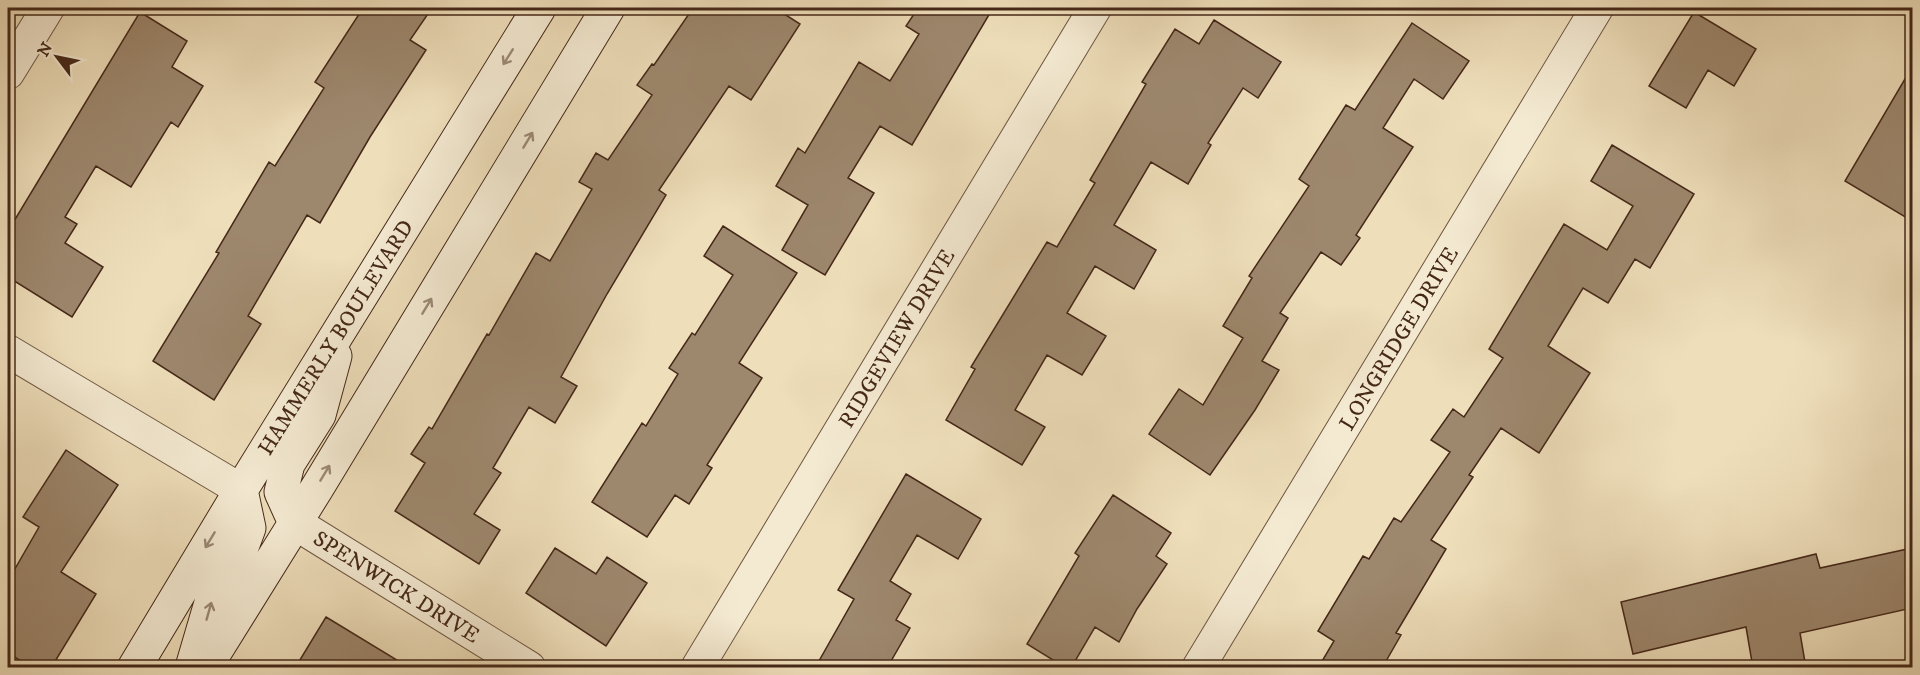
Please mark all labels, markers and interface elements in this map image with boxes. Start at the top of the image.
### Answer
north arrow [27,27,87,87]
text: N [33,39,57,60]
one-way arrow [502,48,514,65]
one-way arrow [522,132,534,149]
street label: HAMMERLY BOULEVARD [253,215,420,461]
street label: LONGRIDGE DRIVE [1334,242,1465,436]
street label: RIDGEVIEW DRIVE [833,244,961,433]
one-way arrow [421,298,433,315]
one-way arrow [320,465,332,482]
street label: SPENWICK DRIVE [308,525,484,649]
one-way arrow [204,531,216,548]
one-way arrow [204,602,215,621]

